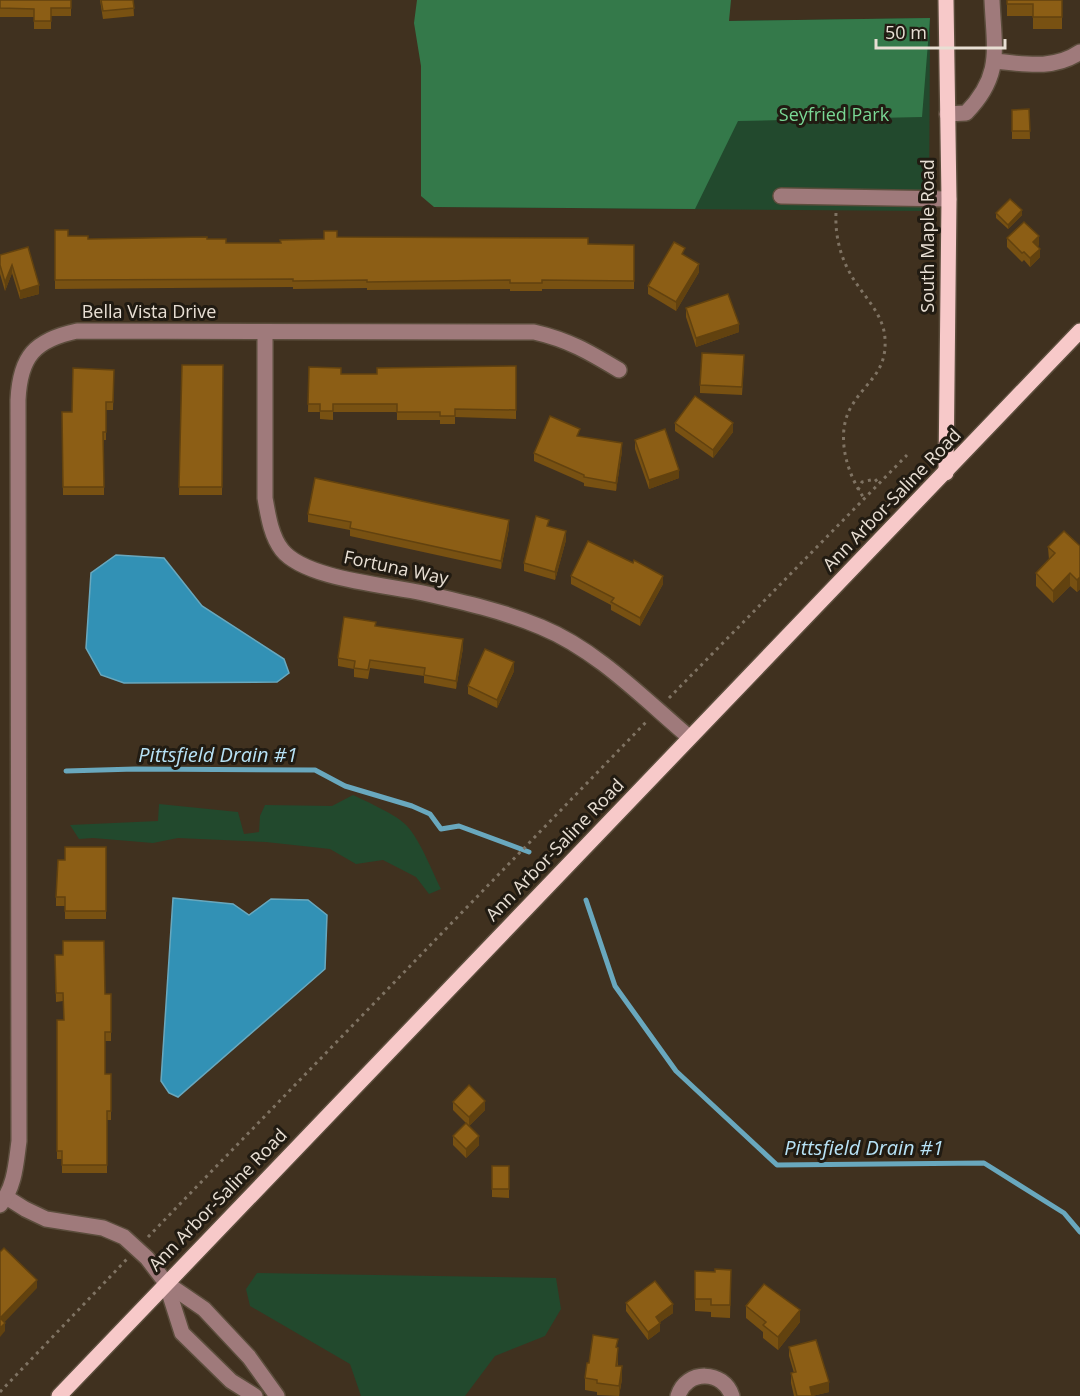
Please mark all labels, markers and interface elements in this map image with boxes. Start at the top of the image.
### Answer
scale bar [876,12,1005,50]
text: 50 m [885,20,927,44]
park label: Seyfried Park [779,102,890,126]
street label: South Maple Road [915,159,939,313]
street label: Bella Vista Drive [82,299,216,323]
street label: Ann Arbor-Saline Road [817,423,966,576]
street label: Fortuna Way [342,544,452,590]
water label: Pittsfield Drain #1 [138,741,298,768]
street label: Ann Arbor-Saline Road [480,773,629,926]
street label: Ann Arbor-Saline Road [143,1123,292,1276]
water label: Pittsfield Drain #1 [784,1134,944,1161]

